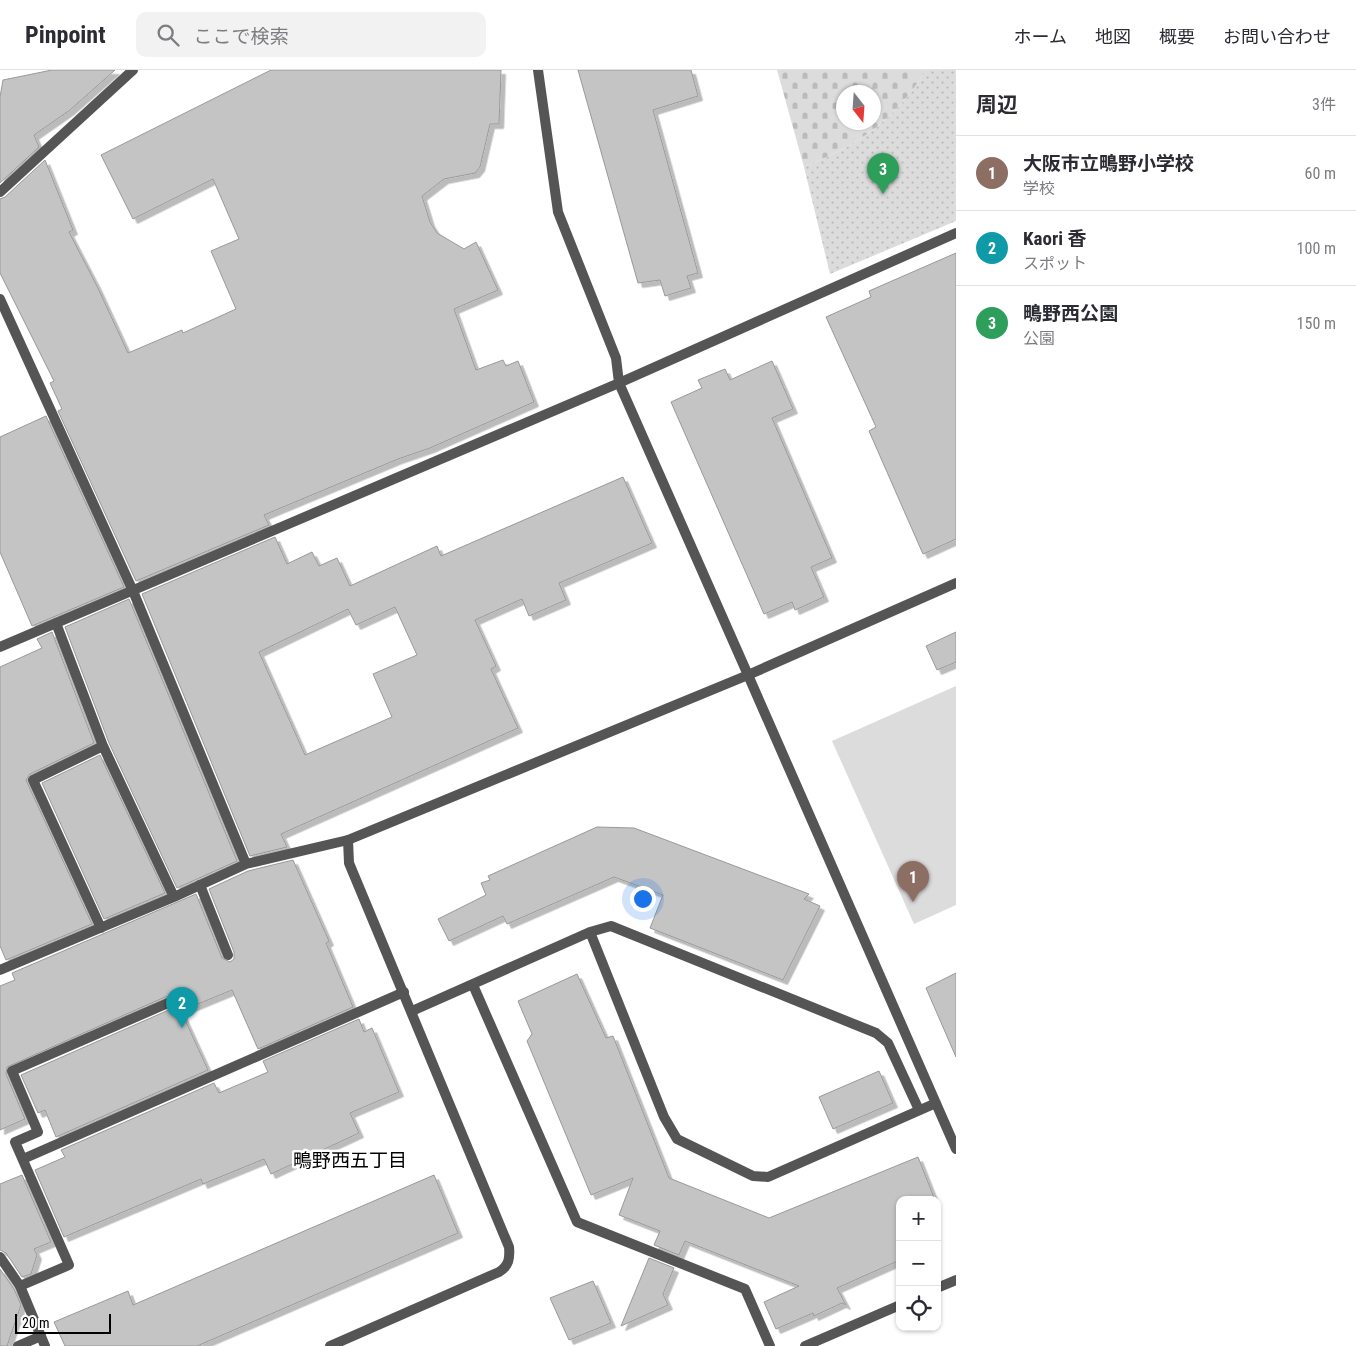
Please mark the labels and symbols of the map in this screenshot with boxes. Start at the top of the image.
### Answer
north arrow [836,85,881,130]
pin: 3 [867,153,899,194]
pin: 1 [897,861,929,902]
your location [630,886,656,912]
pin: 2 [166,987,198,1028]
district label: 鴫野西五丁目 [293,1149,407,1172]
scale bar [15,1311,111,1334]

